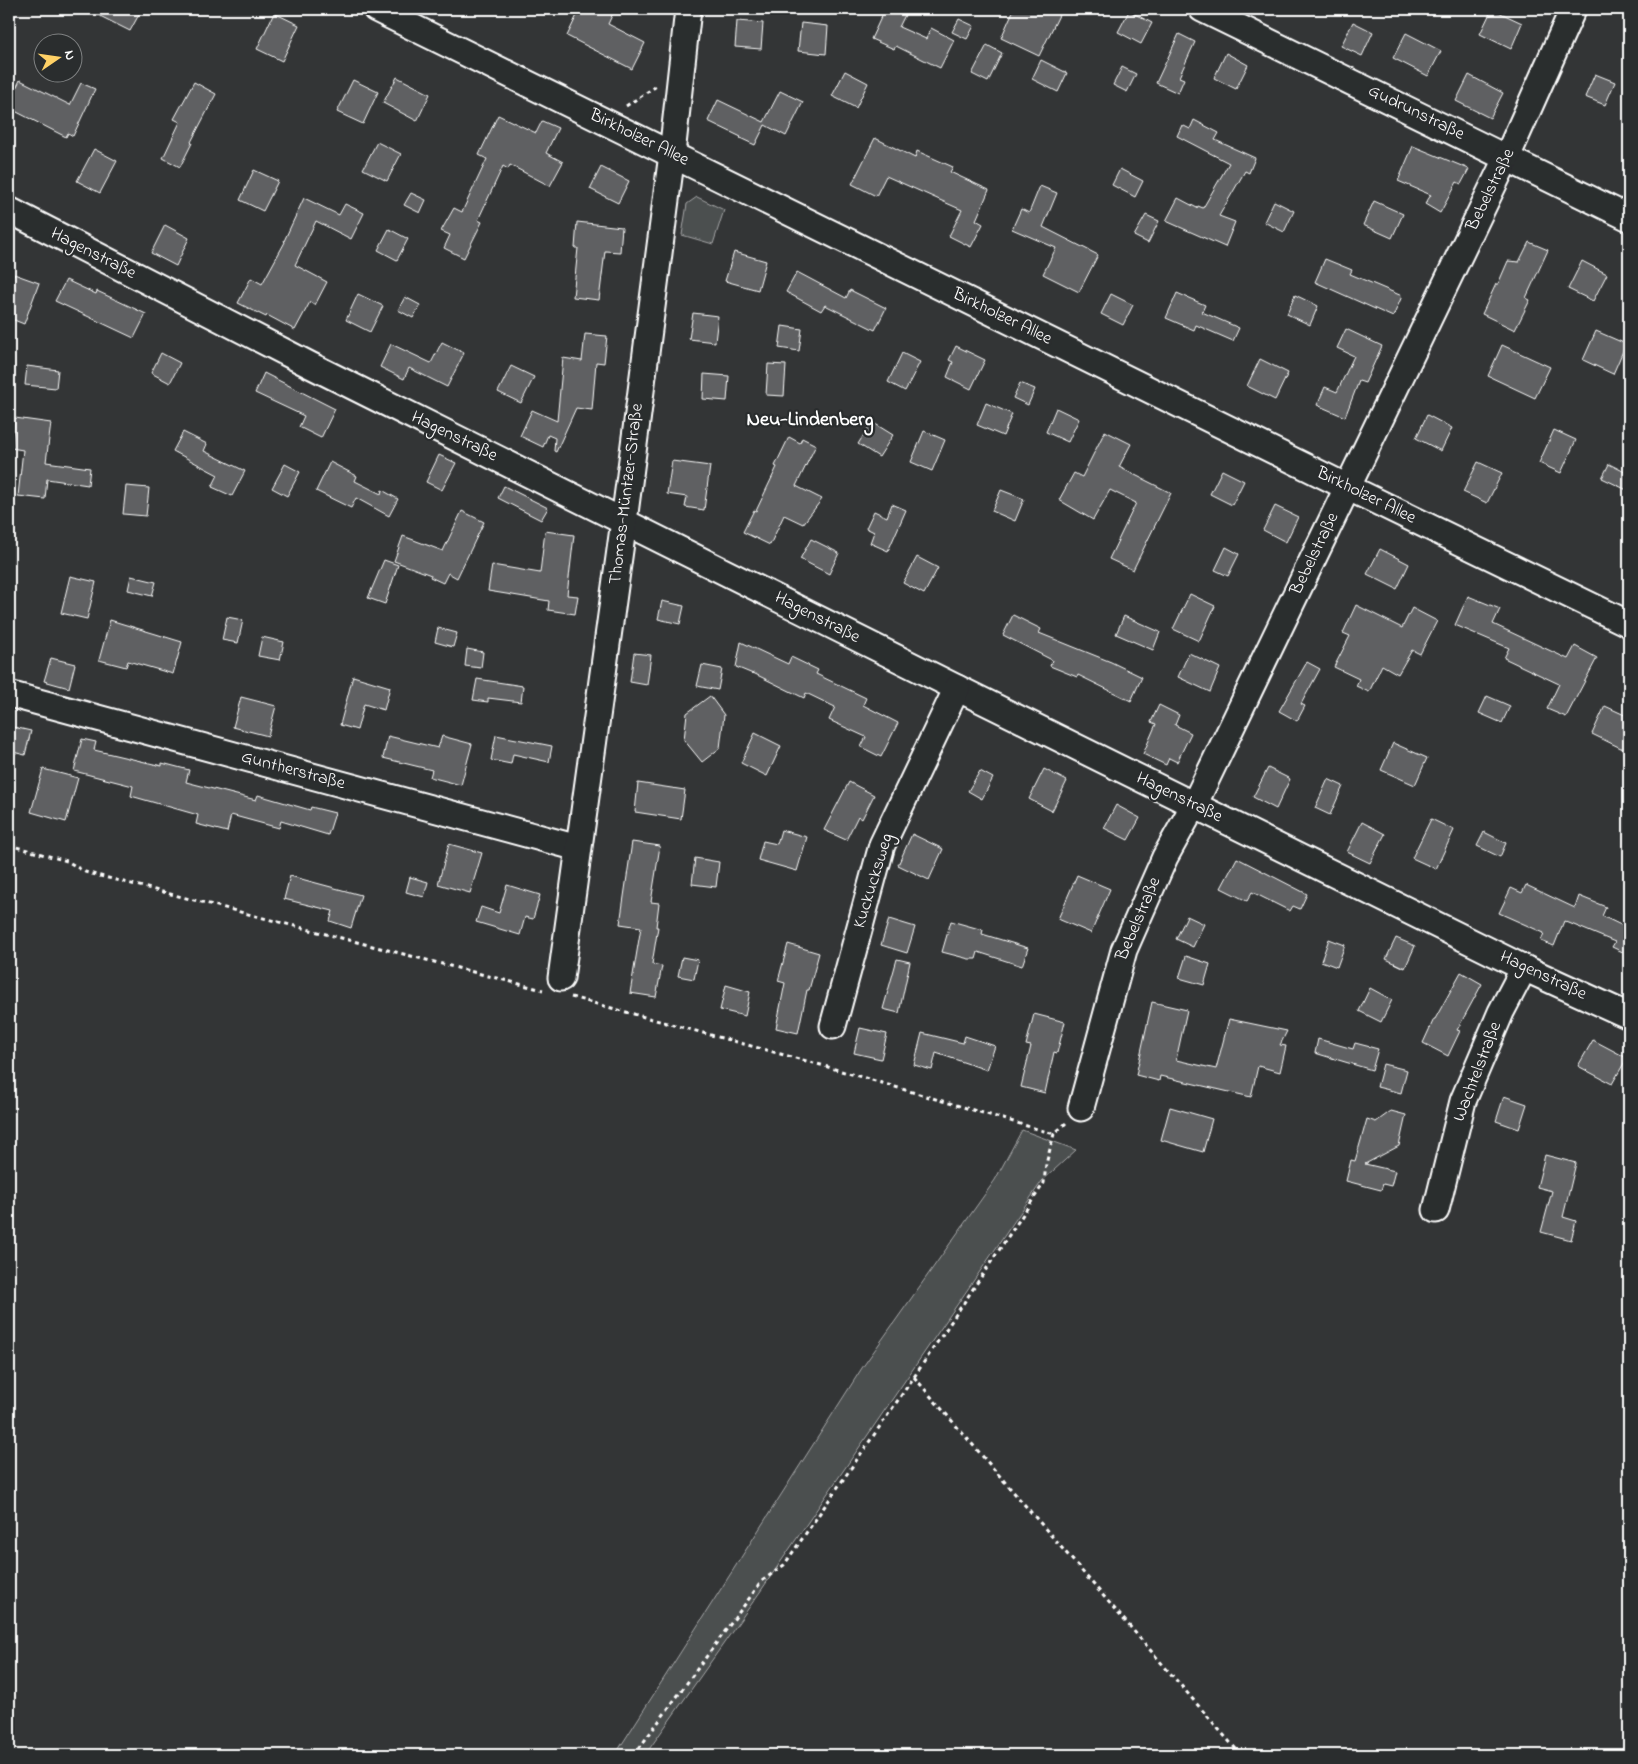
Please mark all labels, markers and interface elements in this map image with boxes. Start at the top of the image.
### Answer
north arrow [32,32,82,82]
text: N [58,48,80,62]
street label: Gudrunstraße [1363,78,1469,148]
street label: Birkholzer Allee [584,102,694,174]
street label: Bebelstraße [1459,144,1523,236]
street label: Hagenstraße [45,221,141,288]
street label: Birkholzer Allee [947,281,1057,353]
street label: Thomas-Müntzer-Straße [603,401,651,586]
street label: Hagenstraße [406,405,502,470]
district label: Neu-Lindenberg [747,406,873,436]
street label: Birkholzer Allee [1311,460,1421,532]
street label: Bebelstraße [1283,508,1347,600]
street label: Hagenstraße [769,585,865,652]
street label: Guntherstraße [238,745,349,798]
street label: Hagenstraße [1131,766,1227,831]
street label: Kuckucksweg [847,830,902,932]
street label: Bebelstraße [1109,872,1169,966]
street label: Hagenstraße [1495,945,1592,1009]
street label: Wachtelstraße [1447,1017,1509,1126]

